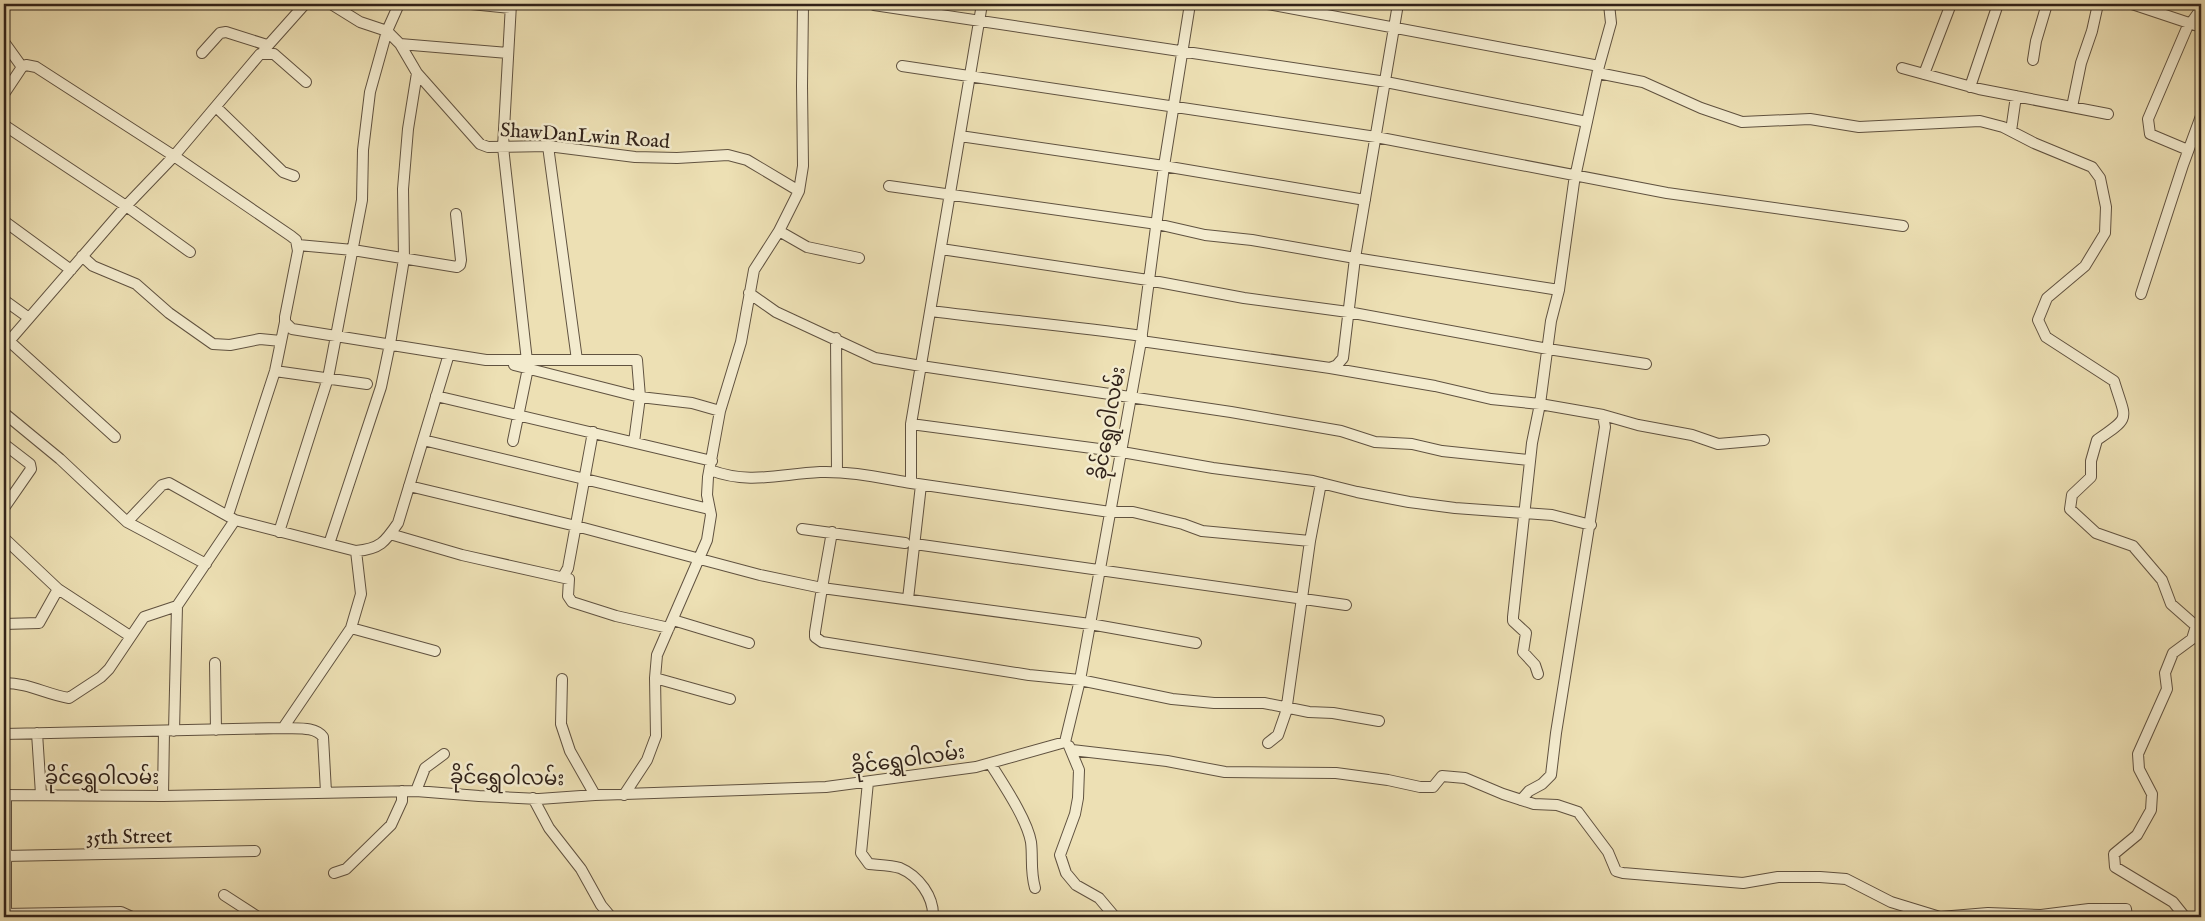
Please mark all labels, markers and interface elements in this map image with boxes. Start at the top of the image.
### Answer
street label: ShawDanLwin Road [499,118,671,155]
street label: ခိုင်ရွှေဝါလမ်း [1084,364,1135,482]
street label: ခိုင်ရွှေဝါလမ်း [849,737,967,784]
street label: ခိုင်ရွှေဝါလမ်း [449,762,564,795]
street label: ခိုင်ရွှေဝါလမ်း [45,763,159,794]
street label: 35th Street [86,824,173,851]

